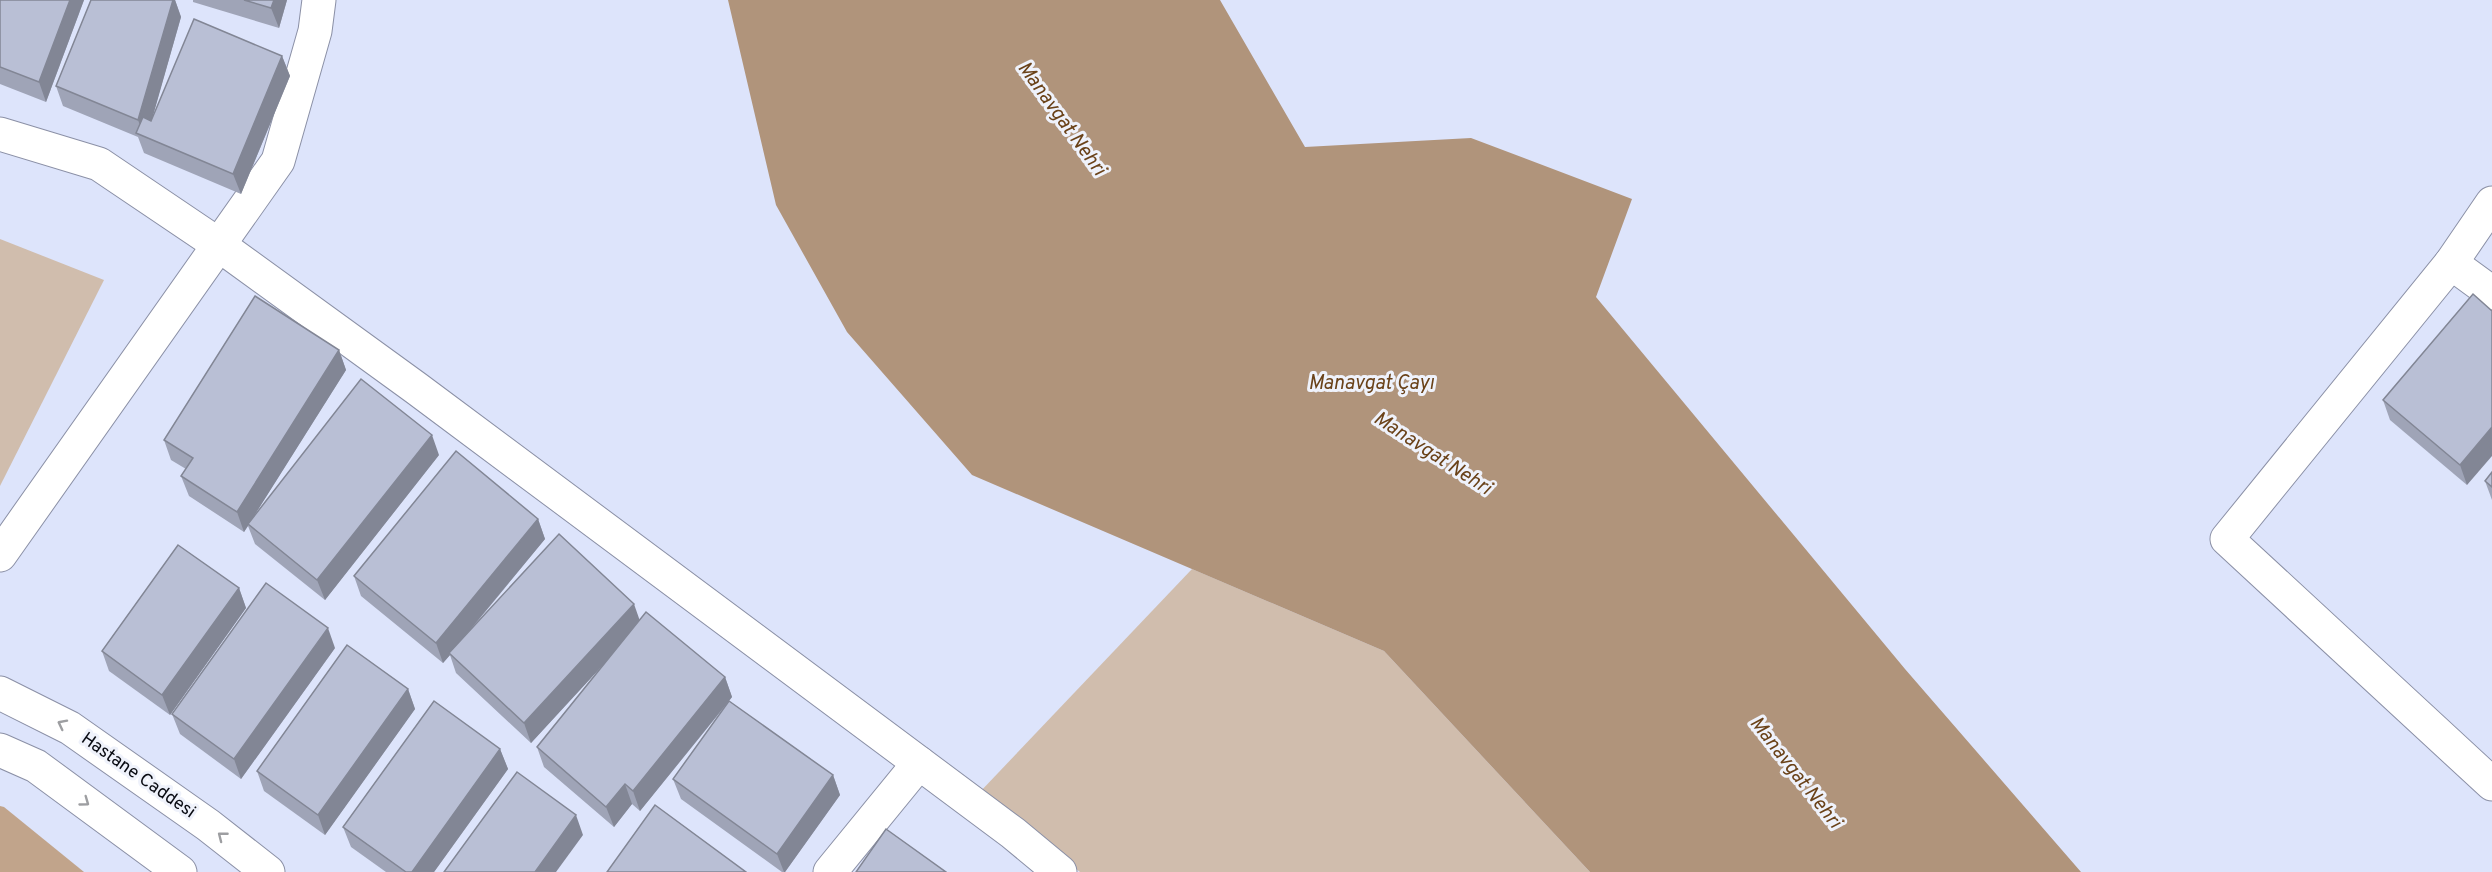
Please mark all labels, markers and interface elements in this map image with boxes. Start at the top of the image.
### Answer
water label: Manavgat Nehri [1011,57,1112,182]
water label: Manavgat Çayı [1308,371,1435,397]
water label: Manavgat Nehri [1368,406,1497,502]
water label: Manavgat Nehri [1743,712,1848,835]
one-way arrow [58,720,69,731]
street label: Hastane Caddesi [76,728,200,824]
one-way arrow [79,795,90,806]
one-way arrow [218,832,229,843]

